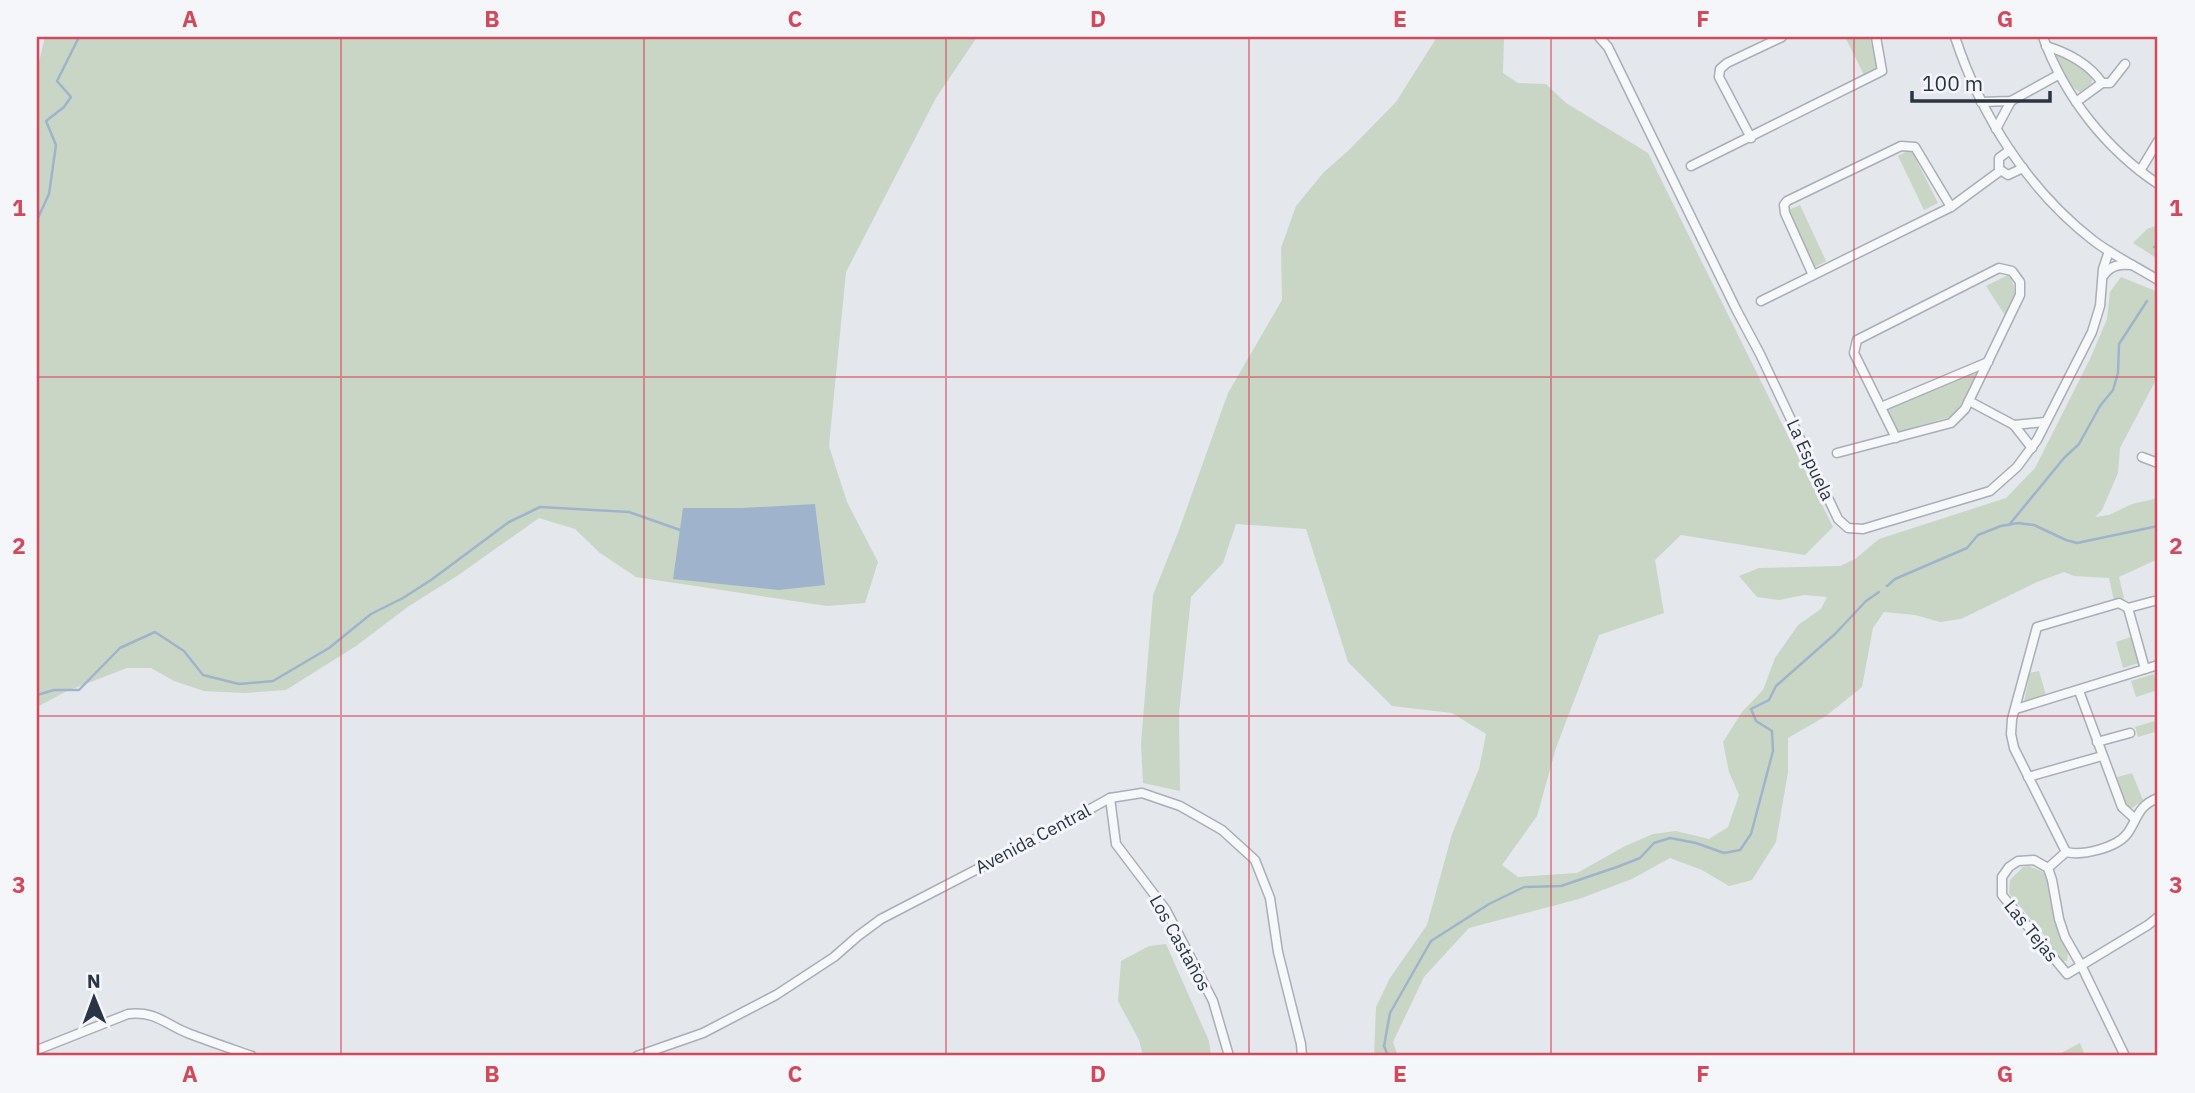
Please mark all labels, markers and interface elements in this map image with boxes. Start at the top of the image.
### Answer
text: A [182,3,198,33]
text: B [484,3,500,33]
text: C [788,3,803,33]
text: D [1090,3,1106,33]
text: E [1393,3,1407,33]
text: F [1696,3,1710,33]
text: G [1997,3,2013,33]
scale bar [1912,60,2050,104]
text: 100 m [1922,69,1983,97]
text: 1 [12,192,26,222]
text: 1 [2169,192,2183,222]
street label: La Espuela [1782,415,1839,504]
text: 2 [12,530,26,560]
text: 2 [2169,530,2183,560]
street label: Avenida Central [971,798,1095,879]
text: 3 [12,869,26,899]
text: 3 [2169,869,2183,899]
street label: Los Castaños [1145,891,1216,995]
street label: Las Tejas [1999,895,2063,966]
north arrow [60,964,130,1034]
text: N [87,969,101,993]
text: A [182,1058,198,1088]
text: B [484,1058,500,1088]
text: C [788,1058,803,1088]
text: D [1090,1058,1106,1088]
text: E [1393,1058,1407,1088]
text: F [1696,1058,1710,1088]
text: G [1997,1058,2013,1088]

